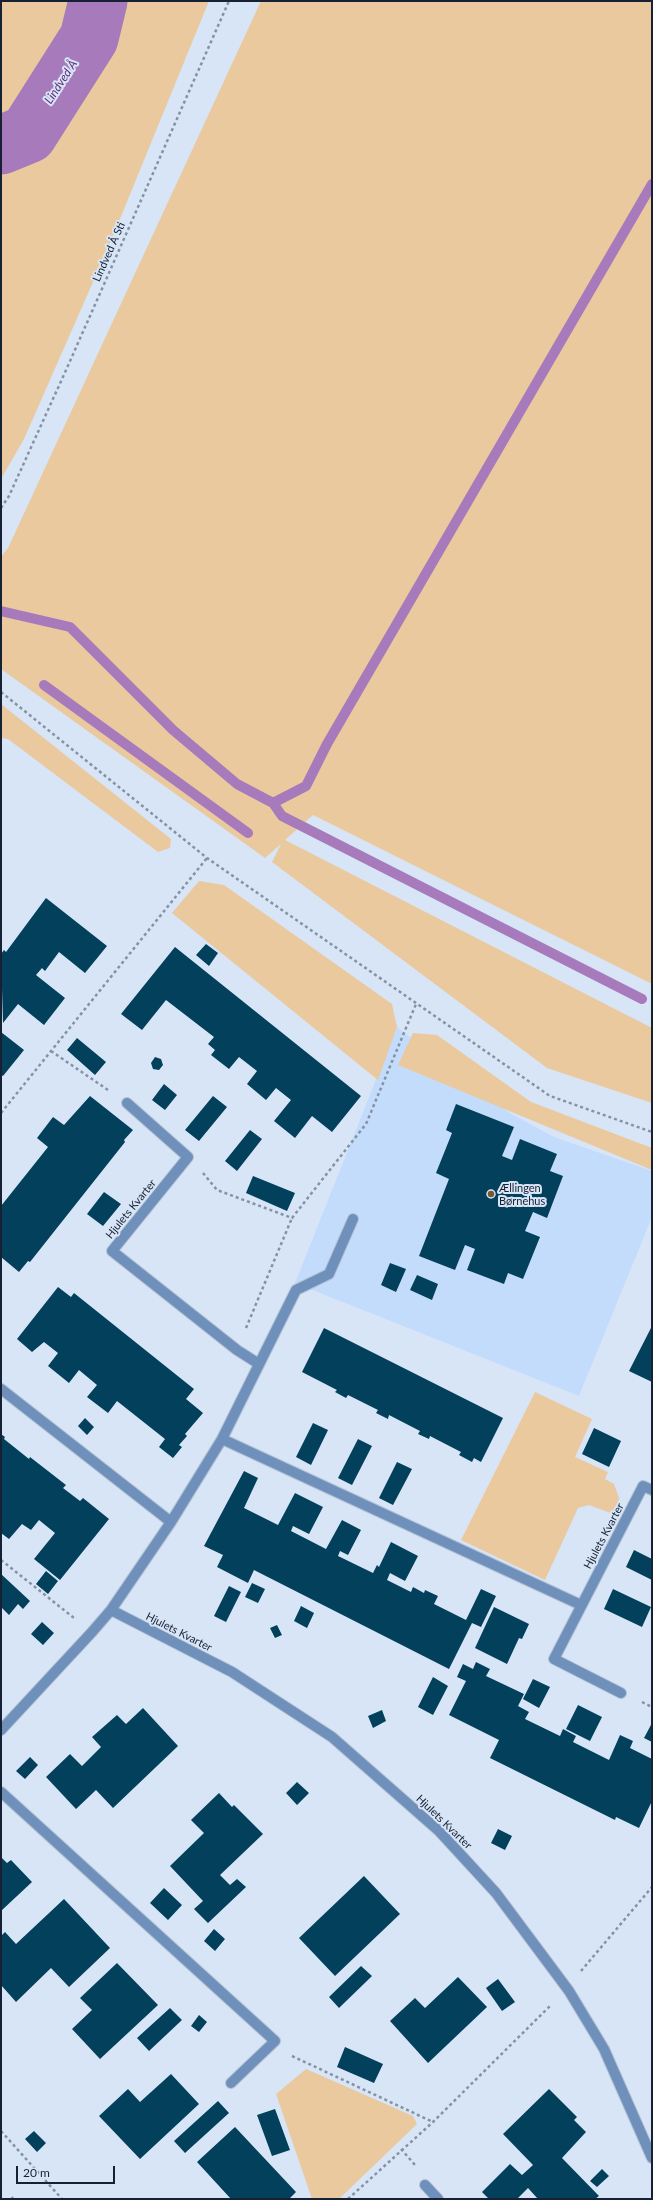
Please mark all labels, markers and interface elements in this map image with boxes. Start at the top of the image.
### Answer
water label: Lindved Å [42,57,80,107]
street label: Lindved Å Sti [90,220,128,284]
street label: Hjulets Kvarter [103,1177,159,1241]
place label: Ællingen Børnehus [499,1181,545,1207]
marker: Ællingen Børnehus [486,1189,496,1199]
street label: Hjulets Kvarter [581,1501,627,1571]
street label: Hjulets Kvarter [144,1610,214,1654]
street label: Hjulets Kvarter [413,1792,475,1852]
scale bar [18,2158,117,2184]
text: 20 m [23,2165,50,2180]

